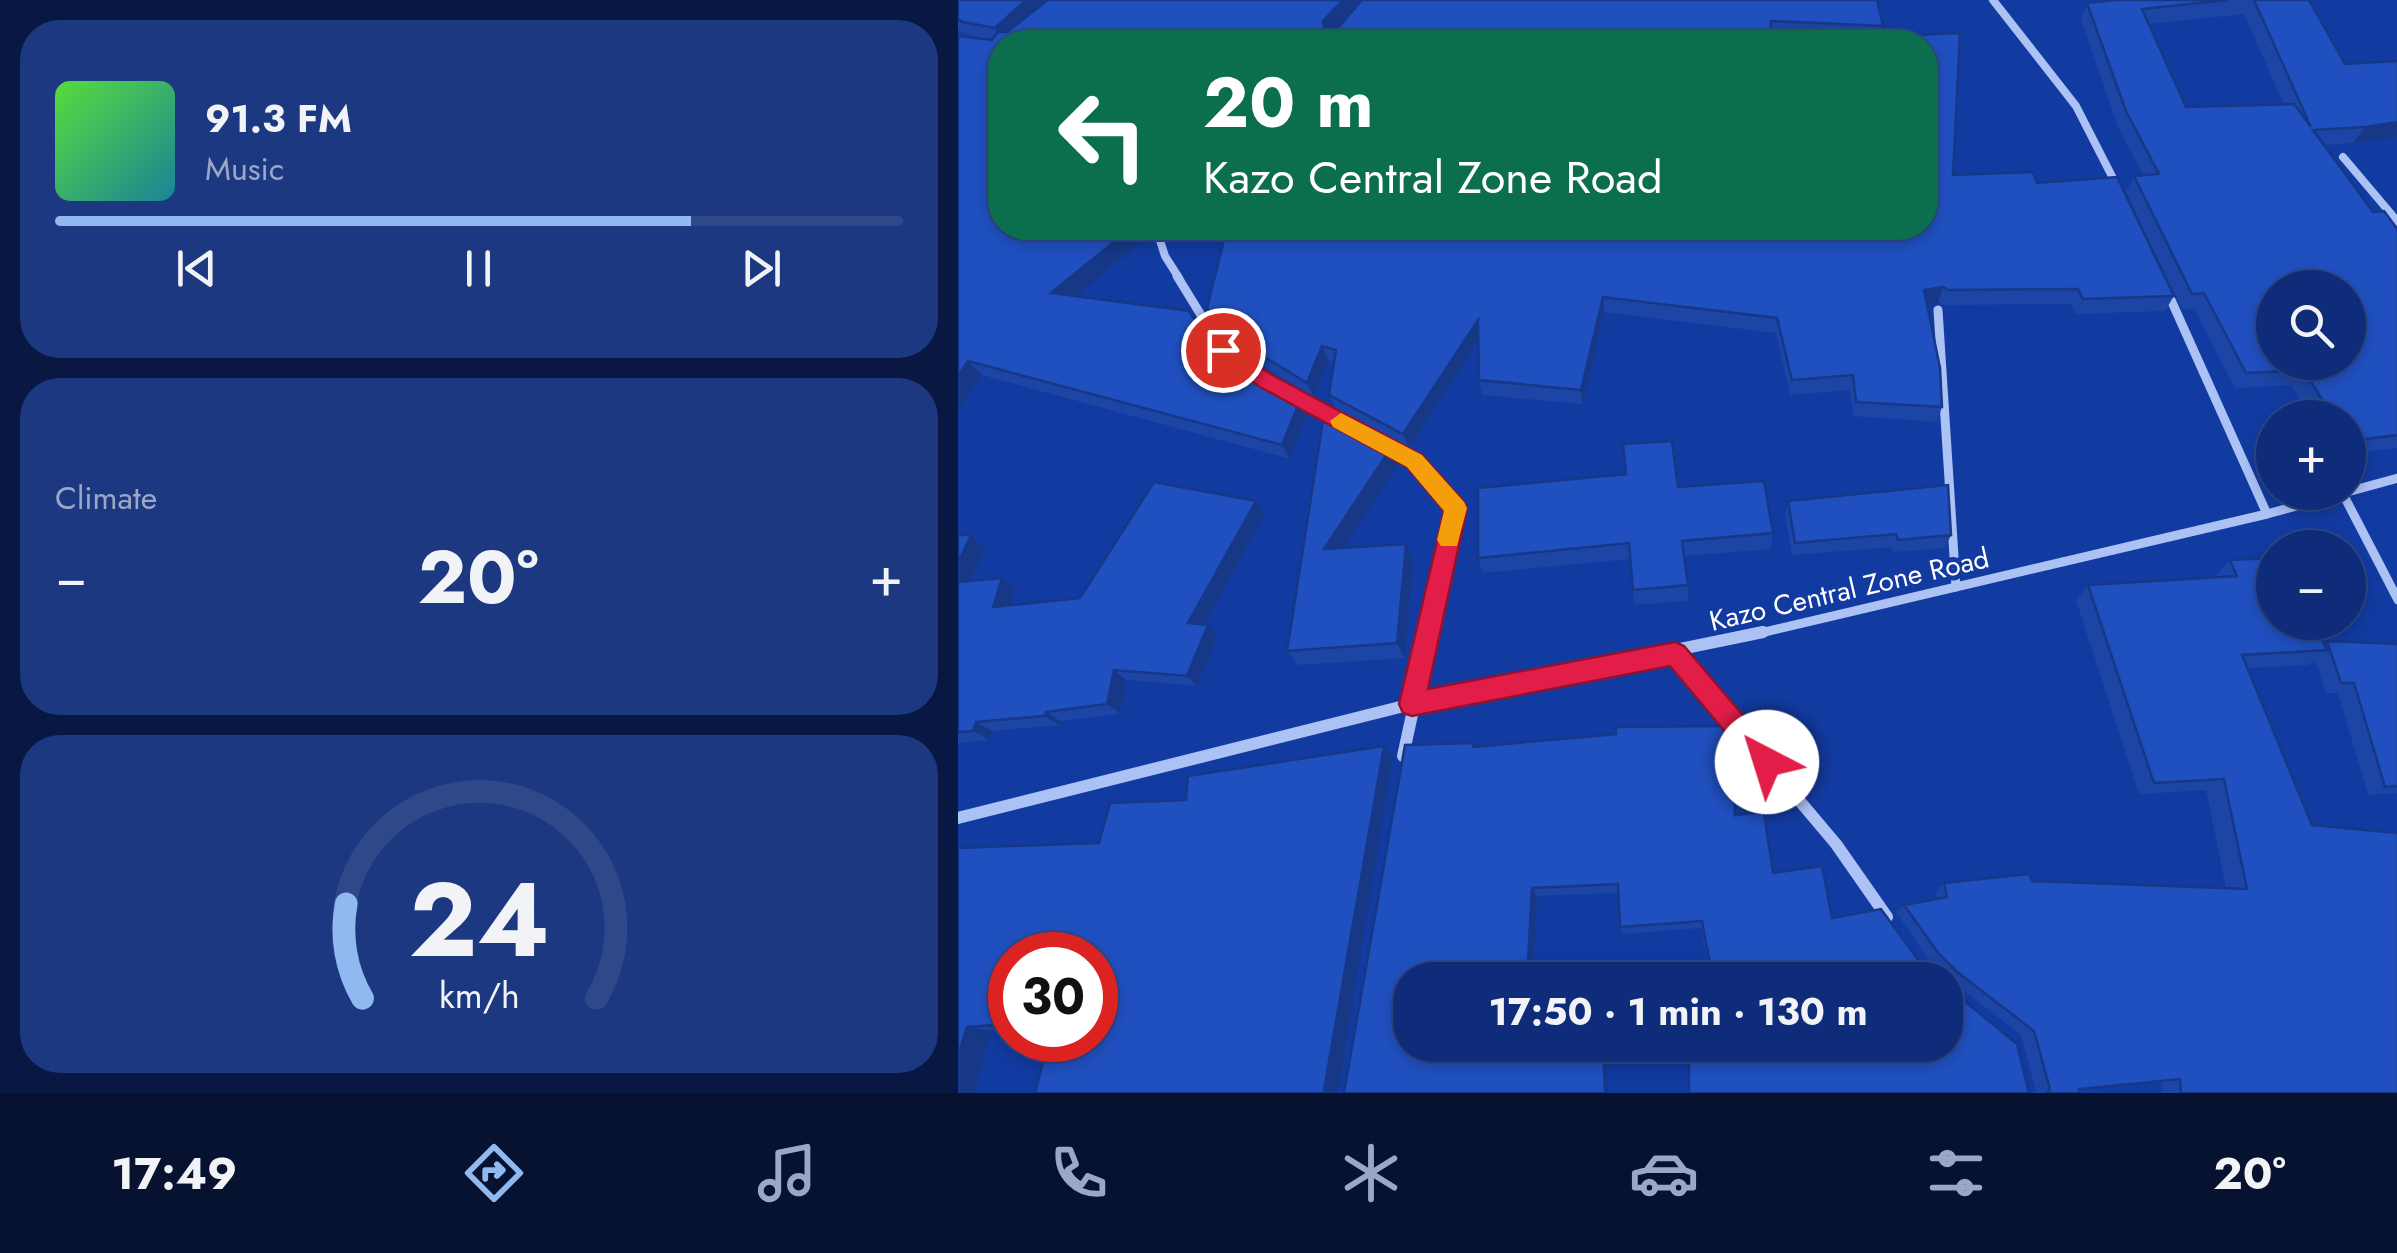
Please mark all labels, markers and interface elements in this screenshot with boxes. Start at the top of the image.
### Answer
text: 20 m [1203,52,1374,153]
icon: left [1038,70,1168,200]
text: 91.3 FM [205,91,352,146]
text: Kazo Central Zone Road [1203,145,1663,210]
text: Music [205,146,284,192]
icon: previous [169,241,224,296]
icon: pause [451,241,506,296]
icon: next [734,241,789,296]
map controls [2256,270,2366,640]
button: search [2256,270,2366,380]
pin [1181,308,1266,393]
icon: arrive [1196,323,1251,378]
button: + [2256,400,2366,510]
text: Climate [55,475,157,521]
text: 20° [418,523,539,631]
button: − [2256,530,2366,640]
text: − [55,537,87,617]
text: + [869,537,903,617]
street label: Kazo Central Zone Road [1705,537,1993,642]
position arrow [1715,710,1819,814]
text: 24 [409,845,549,995]
speed limit sign: 30 [988,932,1118,1062]
text: km/h [439,970,519,1021]
text: 17:50 · 1 min · 130 m [1488,984,1868,1039]
icon: directions [459,1138,529,1208]
icon: music [752,1138,822,1208]
icon: phone [1044,1138,1114,1208]
icon: climate [1336,1138,1406,1208]
icon: car [1629,1138,1699,1208]
icon: filters [1921,1138,1991,1208]
text: 17:49 [111,1141,237,1206]
text: 20° [2213,1141,2286,1206]

